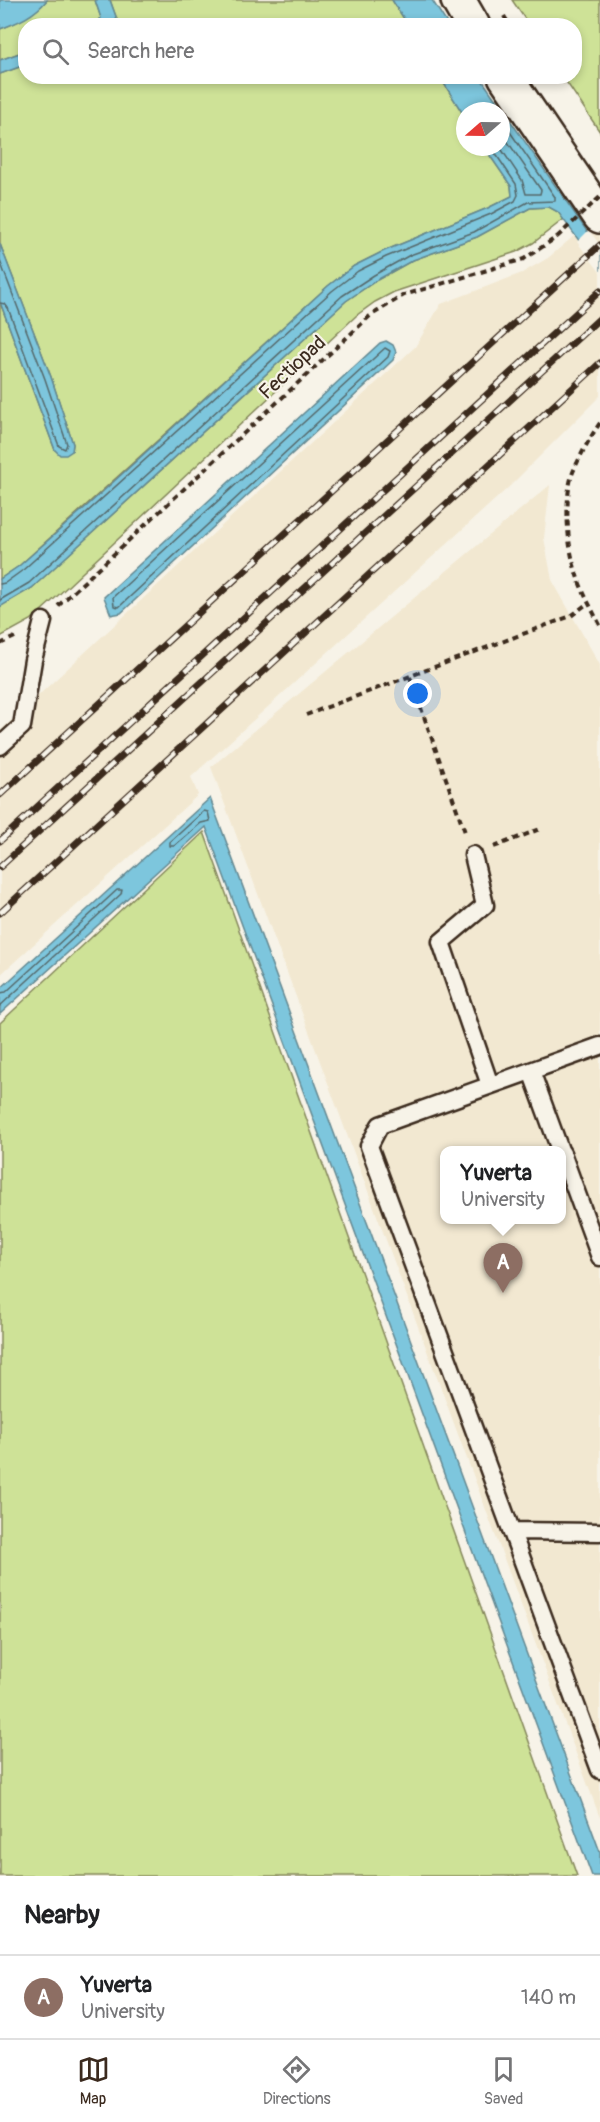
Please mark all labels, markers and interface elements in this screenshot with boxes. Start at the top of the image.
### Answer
search box [18,18,582,84]
icon: search [39,35,72,68]
text: Search here [87,37,194,65]
north arrow [456,102,510,156]
street label: Fectiopad [254,330,331,405]
your location [403,679,432,708]
popup [440,1146,566,1224]
text: Yuverta [461,1159,532,1187]
text: University [461,1187,545,1212]
pin: A [484,1244,522,1293]
text: Nearby [24,1899,100,1931]
text: Yuverta [81,1971,152,1999]
text: A [37,1985,50,2010]
text: 140 m [521,1985,576,2010]
text: University [81,1999,165,2024]
tab: Map [77,2053,110,2109]
tab: Directions [263,2053,331,2109]
tab: Saved [484,2053,523,2109]

